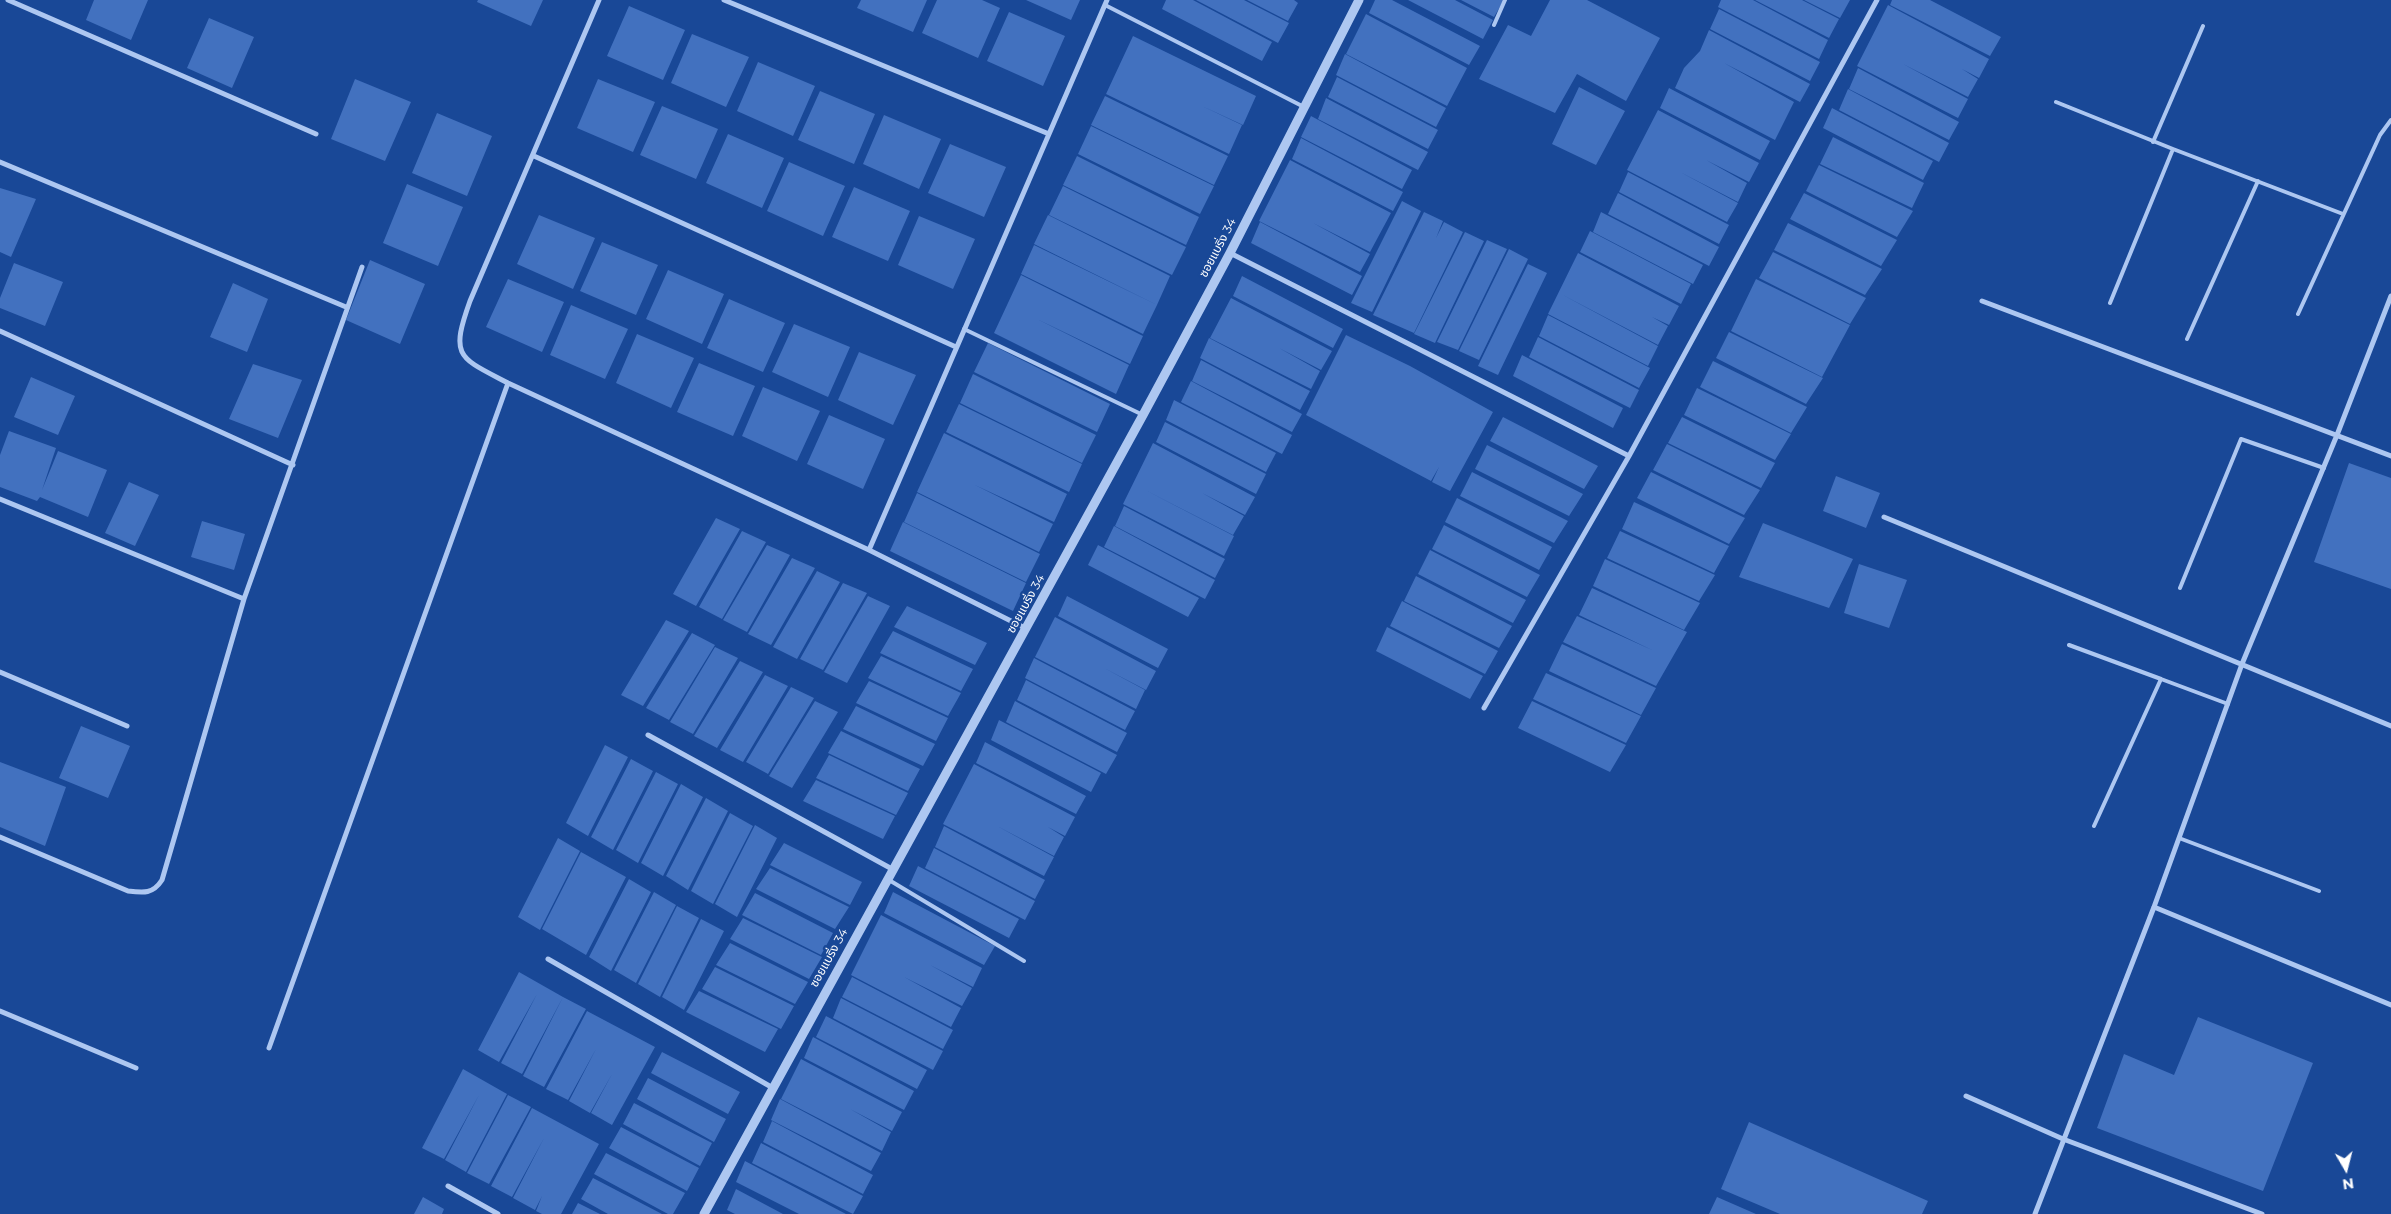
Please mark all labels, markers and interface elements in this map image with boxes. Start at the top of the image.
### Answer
street label: ซอยแบริ่ง 34 [1196,216,1240,280]
street label: ซอยแบริ่ง 34 [1004,572,1048,636]
street label: ซอยแบริ่ง 34 [807,926,851,990]
north arrow [2321,1144,2371,1194]
text: N [2341,1174,2355,1194]

